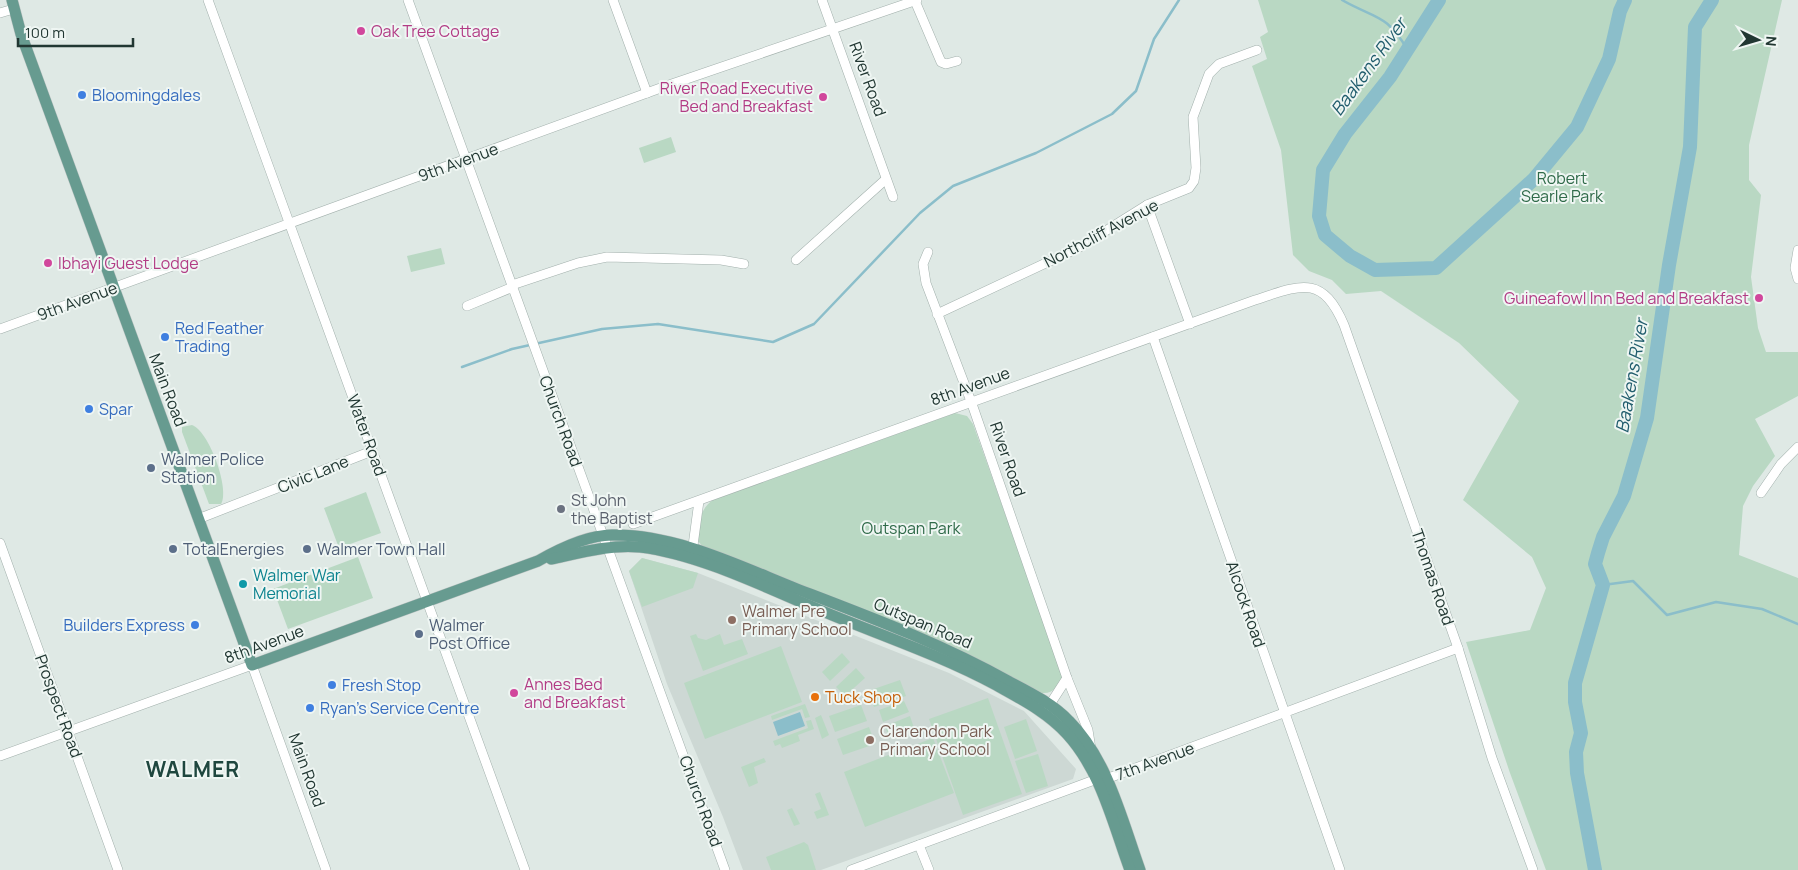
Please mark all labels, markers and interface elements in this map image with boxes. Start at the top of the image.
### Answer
water label: Baakens River [1325,11,1413,120]
scale bar [18,15,132,47]
north arrow [1733,15,1783,65]
place label: Oak Tree Cottage [371,20,499,42]
text: 100 m [25,22,65,43]
marker: Oak Tree Cottage [355,25,367,37]
text: N [1762,35,1781,47]
street label: River Road [844,39,892,119]
place label: River Road Executive Bed and Breakfast [660,77,813,117]
place label: Bloomingdales [92,84,201,106]
marker: Bloomingdales [76,89,88,101]
marker: River Road Executive Bed and Breakfast [817,91,829,103]
street label: 9th Avenue [415,137,501,187]
park label: Robert Searle Park [1521,167,1604,207]
street label: Northcliff Avenue [1040,194,1162,272]
place label: Ibhayi Guest Lodge [58,252,199,274]
marker: Ibhayi Guest Lodge [42,257,54,269]
street label: 9th Avenue [34,276,120,326]
place label: Guineafowl Inn Bed and Breakfast [1504,287,1749,309]
marker: Guineafowl Inn Bed and Breakfast [1753,292,1765,304]
water label: Baakens River [1609,315,1653,435]
place label: Red Feather Trading [175,317,264,357]
marker: Red Feather Trading [159,331,171,343]
street label: Main Road [144,350,192,430]
street label: 8th Avenue [927,361,1013,411]
street label: Church Road [534,372,588,470]
street label: Water Road [342,391,392,479]
place label: Spar [99,398,133,420]
marker: Spar [83,403,95,415]
street label: River Road [985,419,1031,499]
place label: Walmer Police Station [161,448,264,488]
street label: Civic Lane [274,450,352,498]
marker: Walmer Police Station [145,462,157,474]
place label: St John the Baptist [571,489,653,529]
marker: St John the Baptist [555,503,567,515]
park label: Outspan Park [862,517,961,539]
street label: Thomas Road [1406,526,1460,628]
place label: TotalEnergies [183,538,284,560]
place label: Walmer Town Hall [317,538,445,560]
marker: TotalEnergies [167,543,179,555]
marker: Walmer Town Hall [301,543,313,555]
street label: Alcock Road [1221,558,1271,650]
place label: Walmer War Memorial [253,564,341,604]
marker: Walmer War Memorial [237,578,249,590]
street label: Outspan Road [870,592,976,654]
place label: Walmer Pre Primary School [742,600,852,640]
place label: Builders Express [64,614,185,636]
place label: Walmer Post Office [429,614,510,654]
marker: Walmer Pre Primary School [726,614,738,626]
marker: Builders Express [189,619,201,631]
street label: 8th Avenue [221,619,307,669]
marker: Walmer Post Office [413,628,425,640]
street label: Prospect Road [30,651,88,761]
place label: Annes Bed and Breakfast [524,673,626,713]
place label: Fresh Stop [342,674,421,696]
marker: Fresh Stop [326,679,338,691]
place label: Tuck Shop [825,686,902,708]
marker: Annes Bed and Breakfast [508,687,520,699]
marker: Tuck Shop [809,691,821,703]
place label: Ryan's Service Centre [320,697,479,719]
marker: Ryan's Service Centre [304,702,316,714]
place label: Clarendon Park Primary School [880,720,993,760]
street label: Main Road [284,730,330,810]
marker: Clarendon Park Primary School [864,734,876,746]
street label: 7th Avenue [1113,737,1197,785]
street label: Church Road [674,752,728,850]
district label: WALMER [146,755,240,783]

